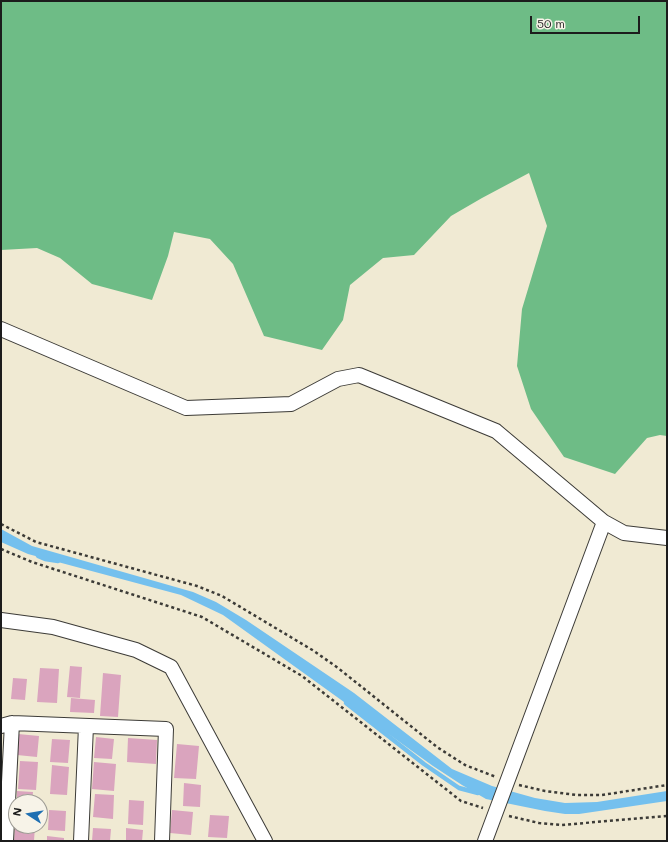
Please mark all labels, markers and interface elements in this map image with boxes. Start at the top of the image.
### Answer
scale bar [532,8,642,34]
text: 50 m [537,15,565,31]
north arrow [8,794,48,834]
text: N [9,806,25,817]

